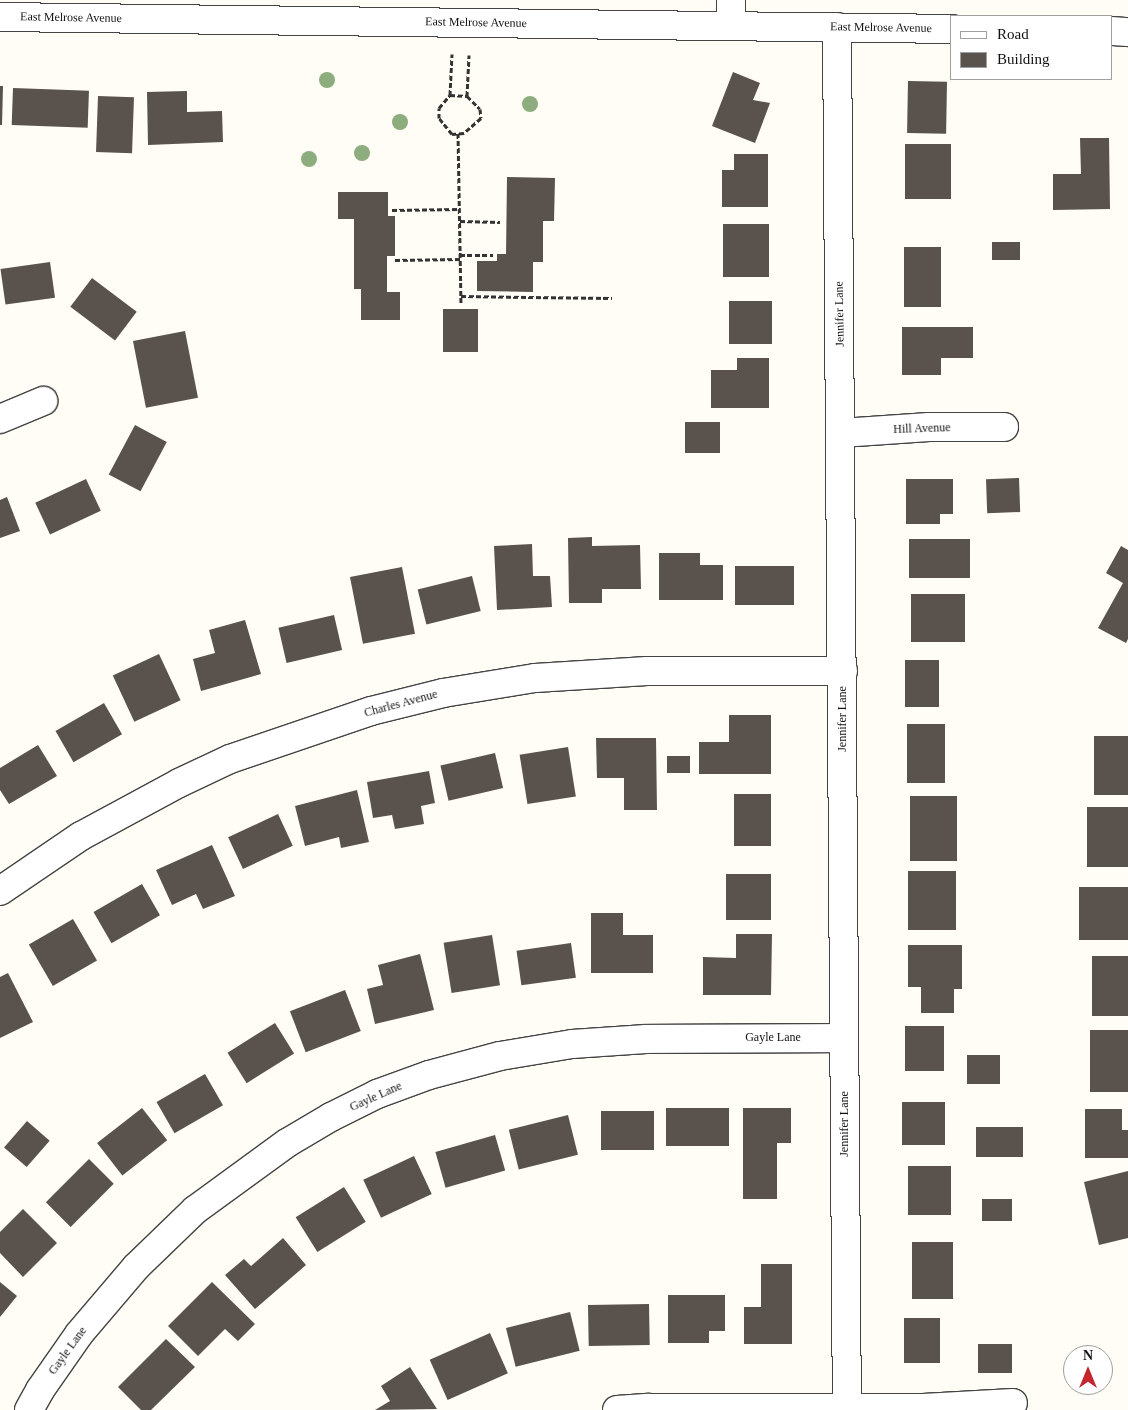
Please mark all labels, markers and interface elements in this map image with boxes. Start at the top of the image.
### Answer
street label: East Melrose Avenue [20,10,122,26]
street label: East Melrose Avenue [425,15,527,31]
legend [950,15,1113,80]
street label: East Melrose Avenue [830,20,932,36]
text: Road [997,26,1029,42]
text: Building [997,51,1050,67]
street label: Jennifer Lane [832,281,848,347]
street label: Hill Avenue [893,421,951,437]
street label: Jennifer Lane [836,686,850,752]
street label: Charles Avenue [362,687,440,721]
street label: Gayle Lane [745,1031,801,1045]
street label: Gayle Lane [348,1079,404,1115]
street label: Jennifer Lane [838,1091,852,1157]
street label: Gayle Lane [46,1324,90,1378]
north arrow [1063,1345,1113,1395]
text: N [1083,1348,1093,1363]

